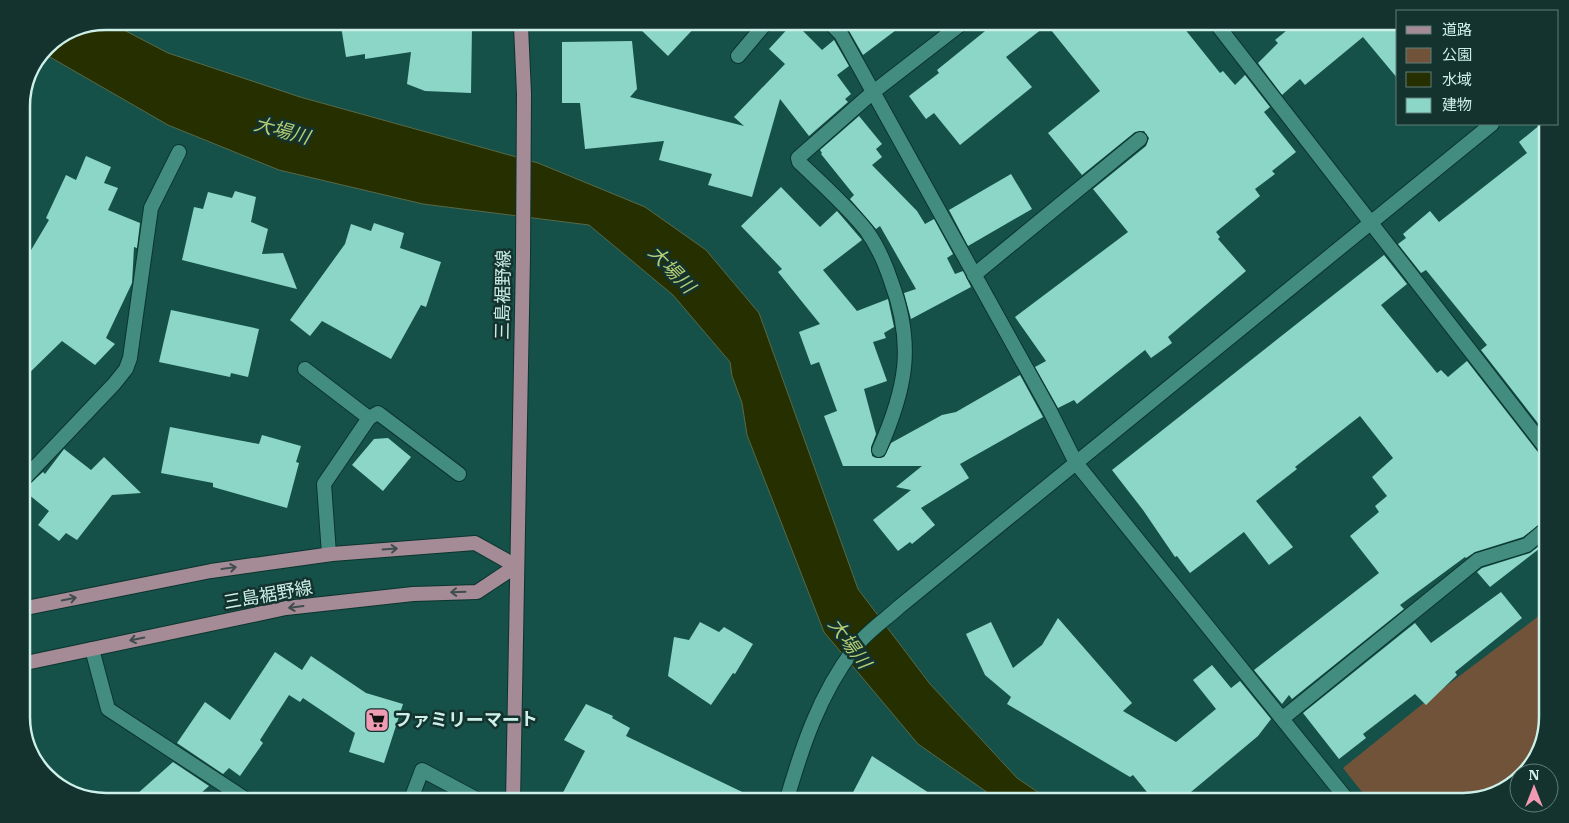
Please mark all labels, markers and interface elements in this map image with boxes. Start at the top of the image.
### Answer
legend [1396,10,1559,125]
text: 道路 [1442,20,1472,39]
text: 公園 [1442,45,1472,64]
text: 水域 [1442,70,1472,89]
text: 建物 [1442,95,1472,114]
water label: 大場川 [251,111,315,149]
water label: 大場川 [644,240,702,299]
street label: 三島裾野線 [490,250,515,340]
one-way arrow [382,544,398,554]
one-way arrow [220,563,236,573]
street label: 三島裾野線 [222,575,314,614]
one-way arrow [450,588,466,597]
one-way arrow [61,594,77,603]
one-way arrow [288,602,304,612]
water label: 大場川 [824,613,878,675]
one-way arrow [129,635,145,645]
supermarket icon: ファミリーマート [364,707,390,733]
place label: ファミリーマート [394,708,538,731]
north arrow [1509,763,1559,813]
text: N [1528,766,1540,784]

